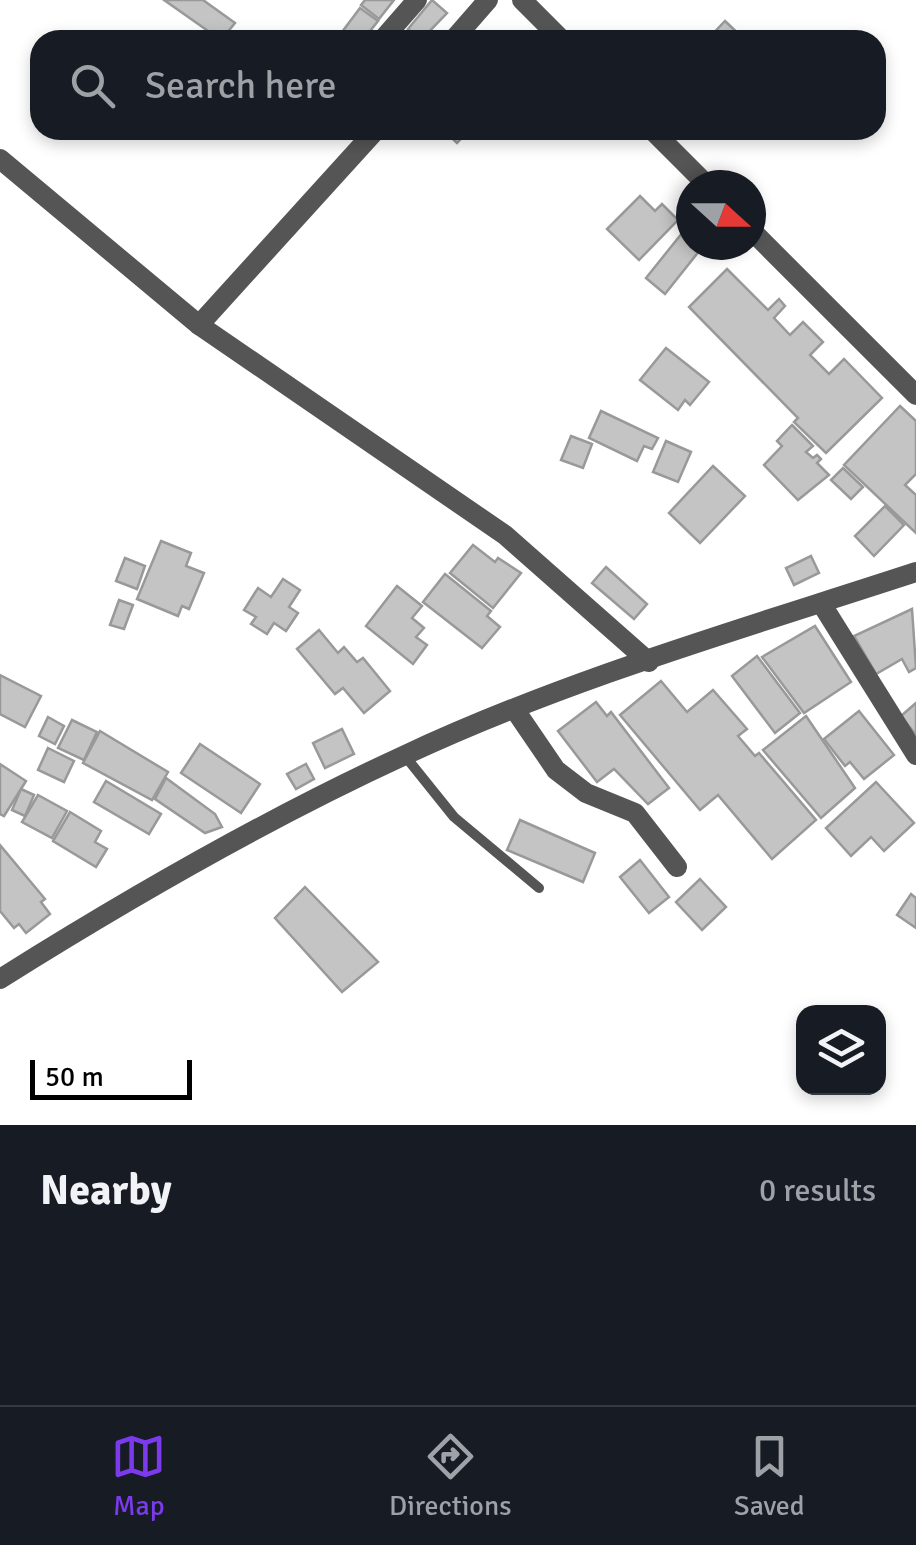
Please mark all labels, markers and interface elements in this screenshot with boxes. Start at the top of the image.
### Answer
search box [30,30,886,140]
icon: search [65,58,120,113]
text: Search here [145,62,337,109]
north arrow [676,170,766,260]
map controls [796,1005,886,1095]
button: layers [796,1005,886,1095]
scale bar [30,1055,192,1100]
text: 50 m [45,1060,104,1094]
text: Nearby [40,1165,172,1216]
text: 0 results [759,1171,876,1210]
tab: Map [111,1429,166,1523]
tab: Directions [389,1429,511,1523]
tab: Saved [734,1429,805,1523]

